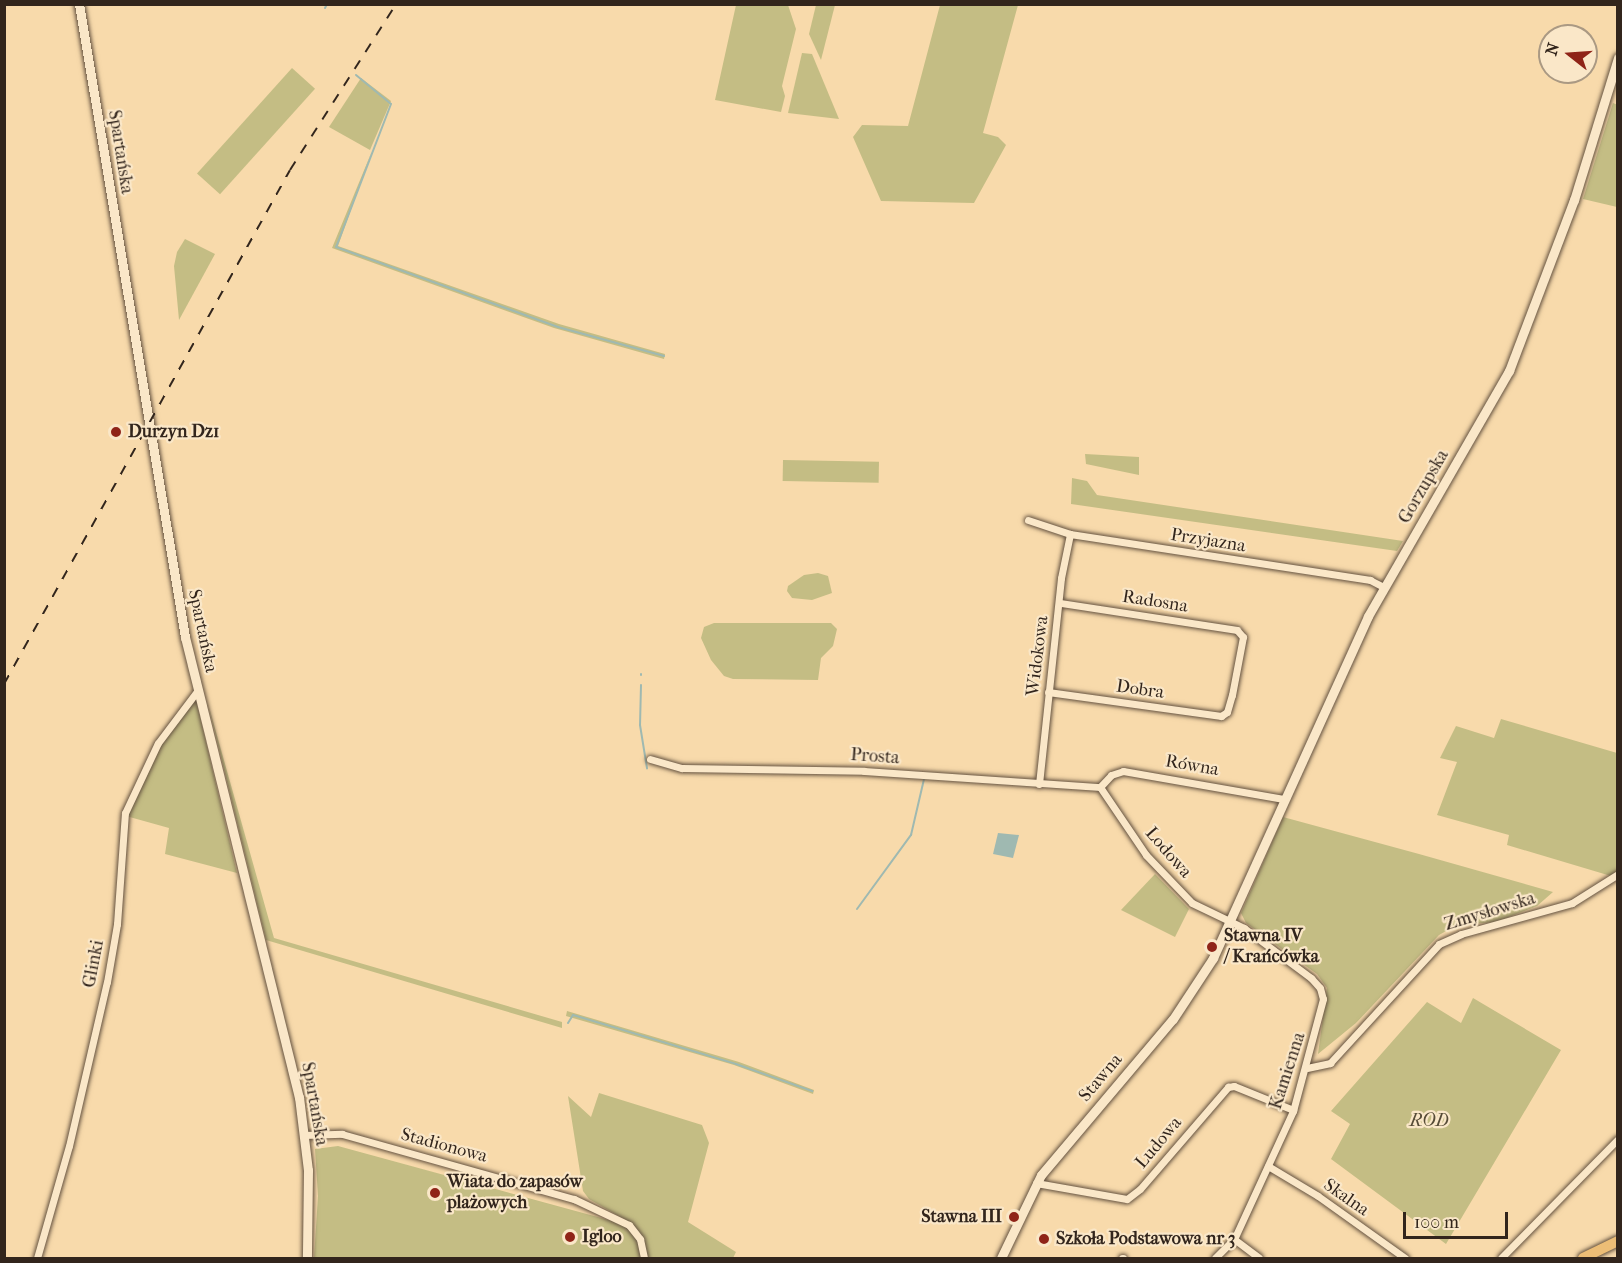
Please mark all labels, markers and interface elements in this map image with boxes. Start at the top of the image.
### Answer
north arrow [1538,24,1598,84]
text: N [1541,41,1563,58]
street label: Spartańska [103,109,137,195]
place label: Durzyn Dz1 [128,421,219,443]
marker: Durzyn Dz1 [109,425,123,439]
street label: Gorzupska [1394,446,1454,528]
street label: Przyjazna [1169,524,1247,558]
street label: Radosna [1121,586,1189,618]
street label: Spartańska [183,587,221,675]
street label: Widokowa [1022,615,1054,697]
street label: Dobra [1115,676,1165,704]
street label: Prosta [850,745,900,769]
street label: Równa [1164,751,1220,781]
street label: Lodowa [1140,823,1196,883]
street label: Zmysłowska [1442,888,1538,936]
place label: Stawna IV / Krańcówka [1224,926,1319,968]
street label: Glinki [79,938,109,990]
marker: Stawna IV / Krańcówka [1205,940,1219,954]
street label: Kamienna [1265,1030,1311,1112]
street label: Stawna [1075,1050,1127,1106]
street label: Spartańska [296,1061,332,1147]
park label: ROD [1409,1110,1449,1132]
street label: Ludowa [1131,1113,1187,1173]
street label: Stadionowa [398,1124,490,1168]
place label: Wiata do zapasów plażowych [447,1172,583,1214]
street label: Skalna [1319,1175,1373,1221]
marker: Wiata do zapasów plażowych [428,1186,442,1200]
scale bar [1406,1200,1511,1238]
place label: Stawna III [921,1206,1002,1228]
marker: Stawna III [1007,1210,1021,1224]
text: 100 m [1414,1212,1459,1233]
place label: Igloo [582,1226,622,1248]
place label: Szkoła Podstawowa nr 3 [1056,1228,1235,1250]
marker: Igloo [563,1230,577,1244]
marker: Szkoła Podstawowa nr 3 [1037,1232,1051,1246]

